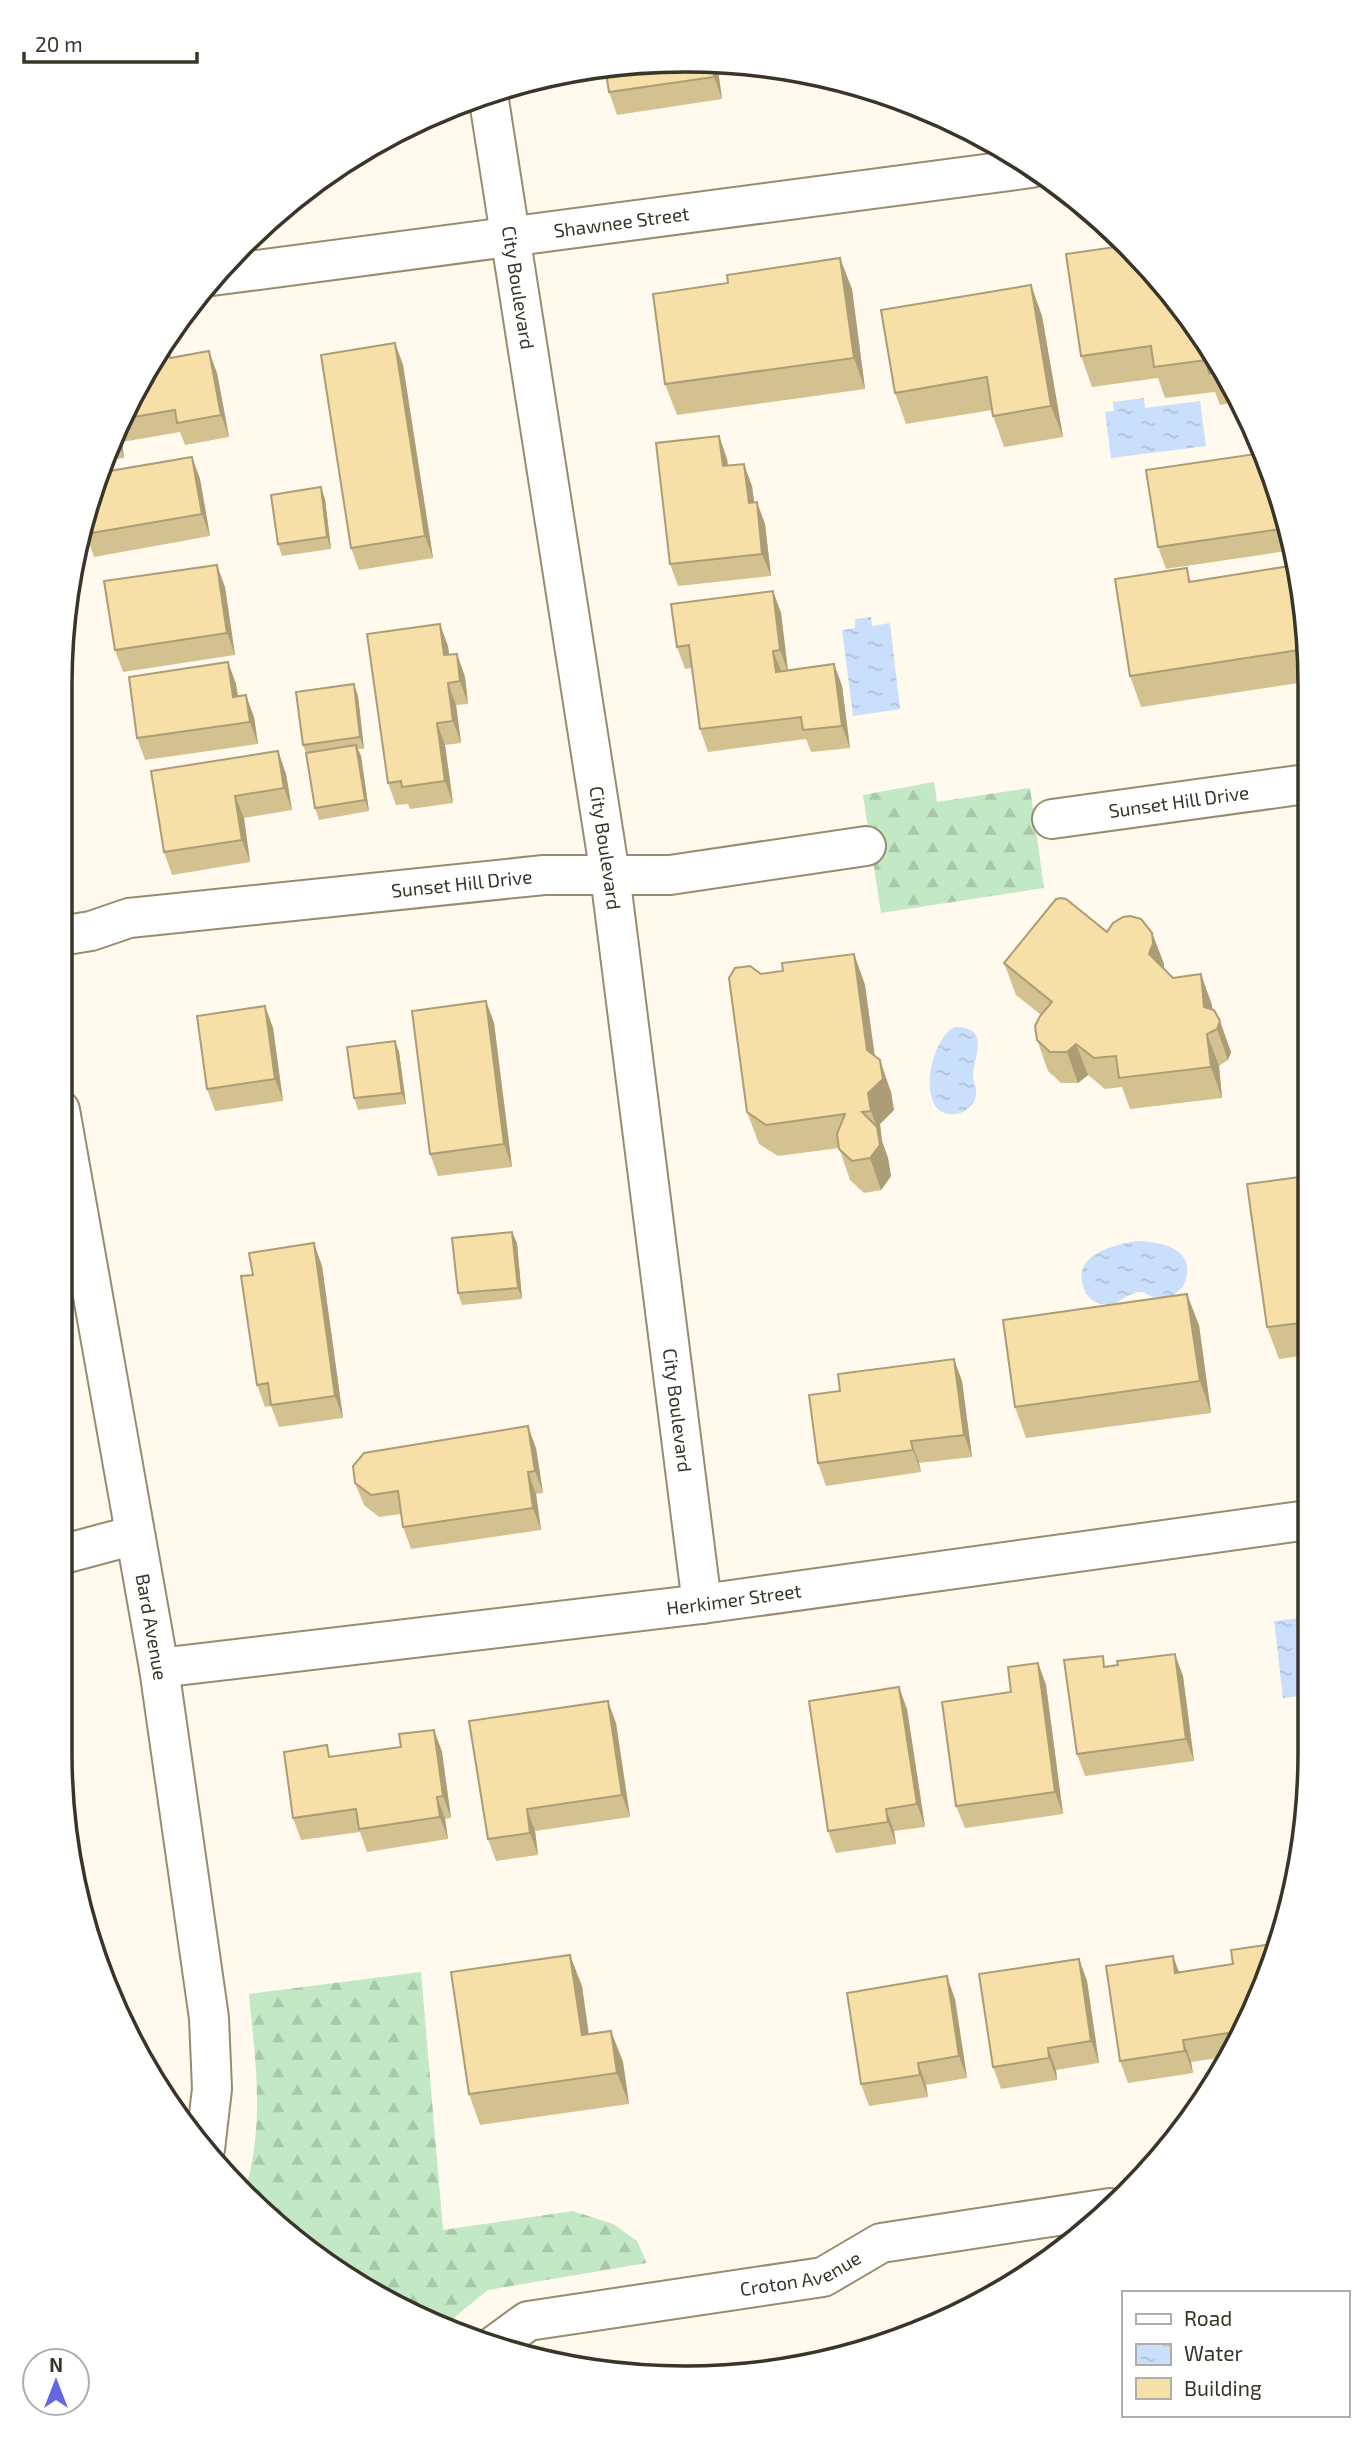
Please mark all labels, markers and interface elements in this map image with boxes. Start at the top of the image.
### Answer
scale bar [24,21,198,65]
text: 20 m [35,31,83,56]
street label: Shawnee Street [552,201,690,242]
street label: City Boulevard [498,224,540,351]
street label: Sunset Hill Drive [1107,780,1250,822]
street label: City Boulevard [585,784,626,911]
street label: Sunset Hill Drive [390,864,533,902]
street label: City Boulevard [659,1347,697,1474]
street label: Bard Avenue [131,1572,173,1682]
street label: Herkimer Street [665,1578,803,1619]
street label: Croton Avenue [738,2246,865,2300]
legend [1122,2291,1349,2417]
text: Road [1184,2305,1232,2330]
text: Water [1184,2340,1243,2365]
north arrow [21,2347,91,2417]
text: N [49,2353,63,2376]
text: Building [1184,2375,1262,2400]

